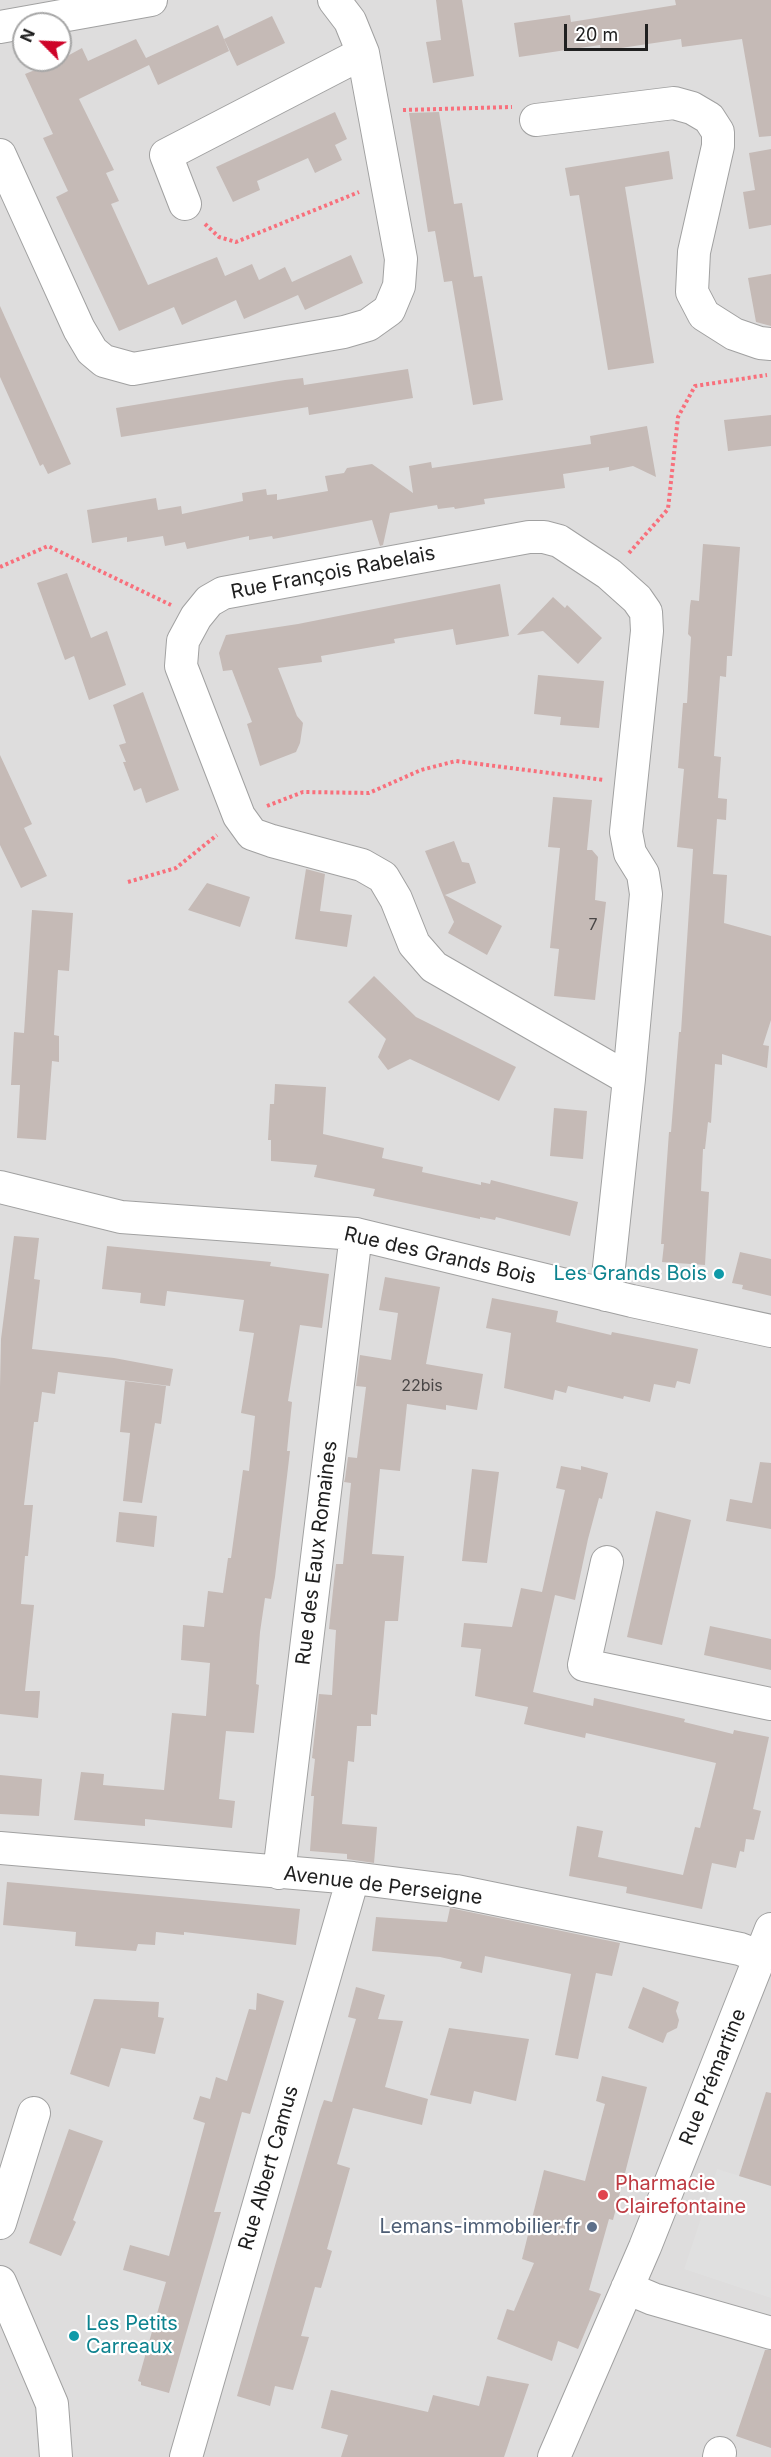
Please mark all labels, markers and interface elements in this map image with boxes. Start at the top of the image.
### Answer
north arrow [12,12,72,72]
scale bar [567,12,651,50]
text: 20 m [575,24,618,45]
text: N [16,26,39,45]
street label: Rue François Rabelais [229,541,437,605]
house number: 7 [588,915,598,935]
street label: Rue des Grands Bois [342,1222,538,1290]
place label: Les Grands Bois [553,1262,707,1286]
marker: Les Grands Bois [712,1267,726,1281]
house number: 22bis [401,1376,443,1396]
street label: Rue des Eaux Romaines [291,1439,343,1667]
street label: Avenue de Perseigne [282,1862,484,1910]
street label: Rue Prémartine [675,2005,751,2149]
street label: Rue Albert Camus [234,2083,304,2253]
place label: Pharmacie Clairefontaine [615,2172,746,2219]
marker: Pharmacie Clairefontaine [596,2188,610,2202]
place label: Lemans-immobilier.fr [379,2215,580,2239]
marker: Lemans-immobilier.fr [585,2220,599,2234]
place label: Les Petits Carreaux [86,2312,178,2359]
marker: Les Petits Carreaux [67,2329,81,2343]

